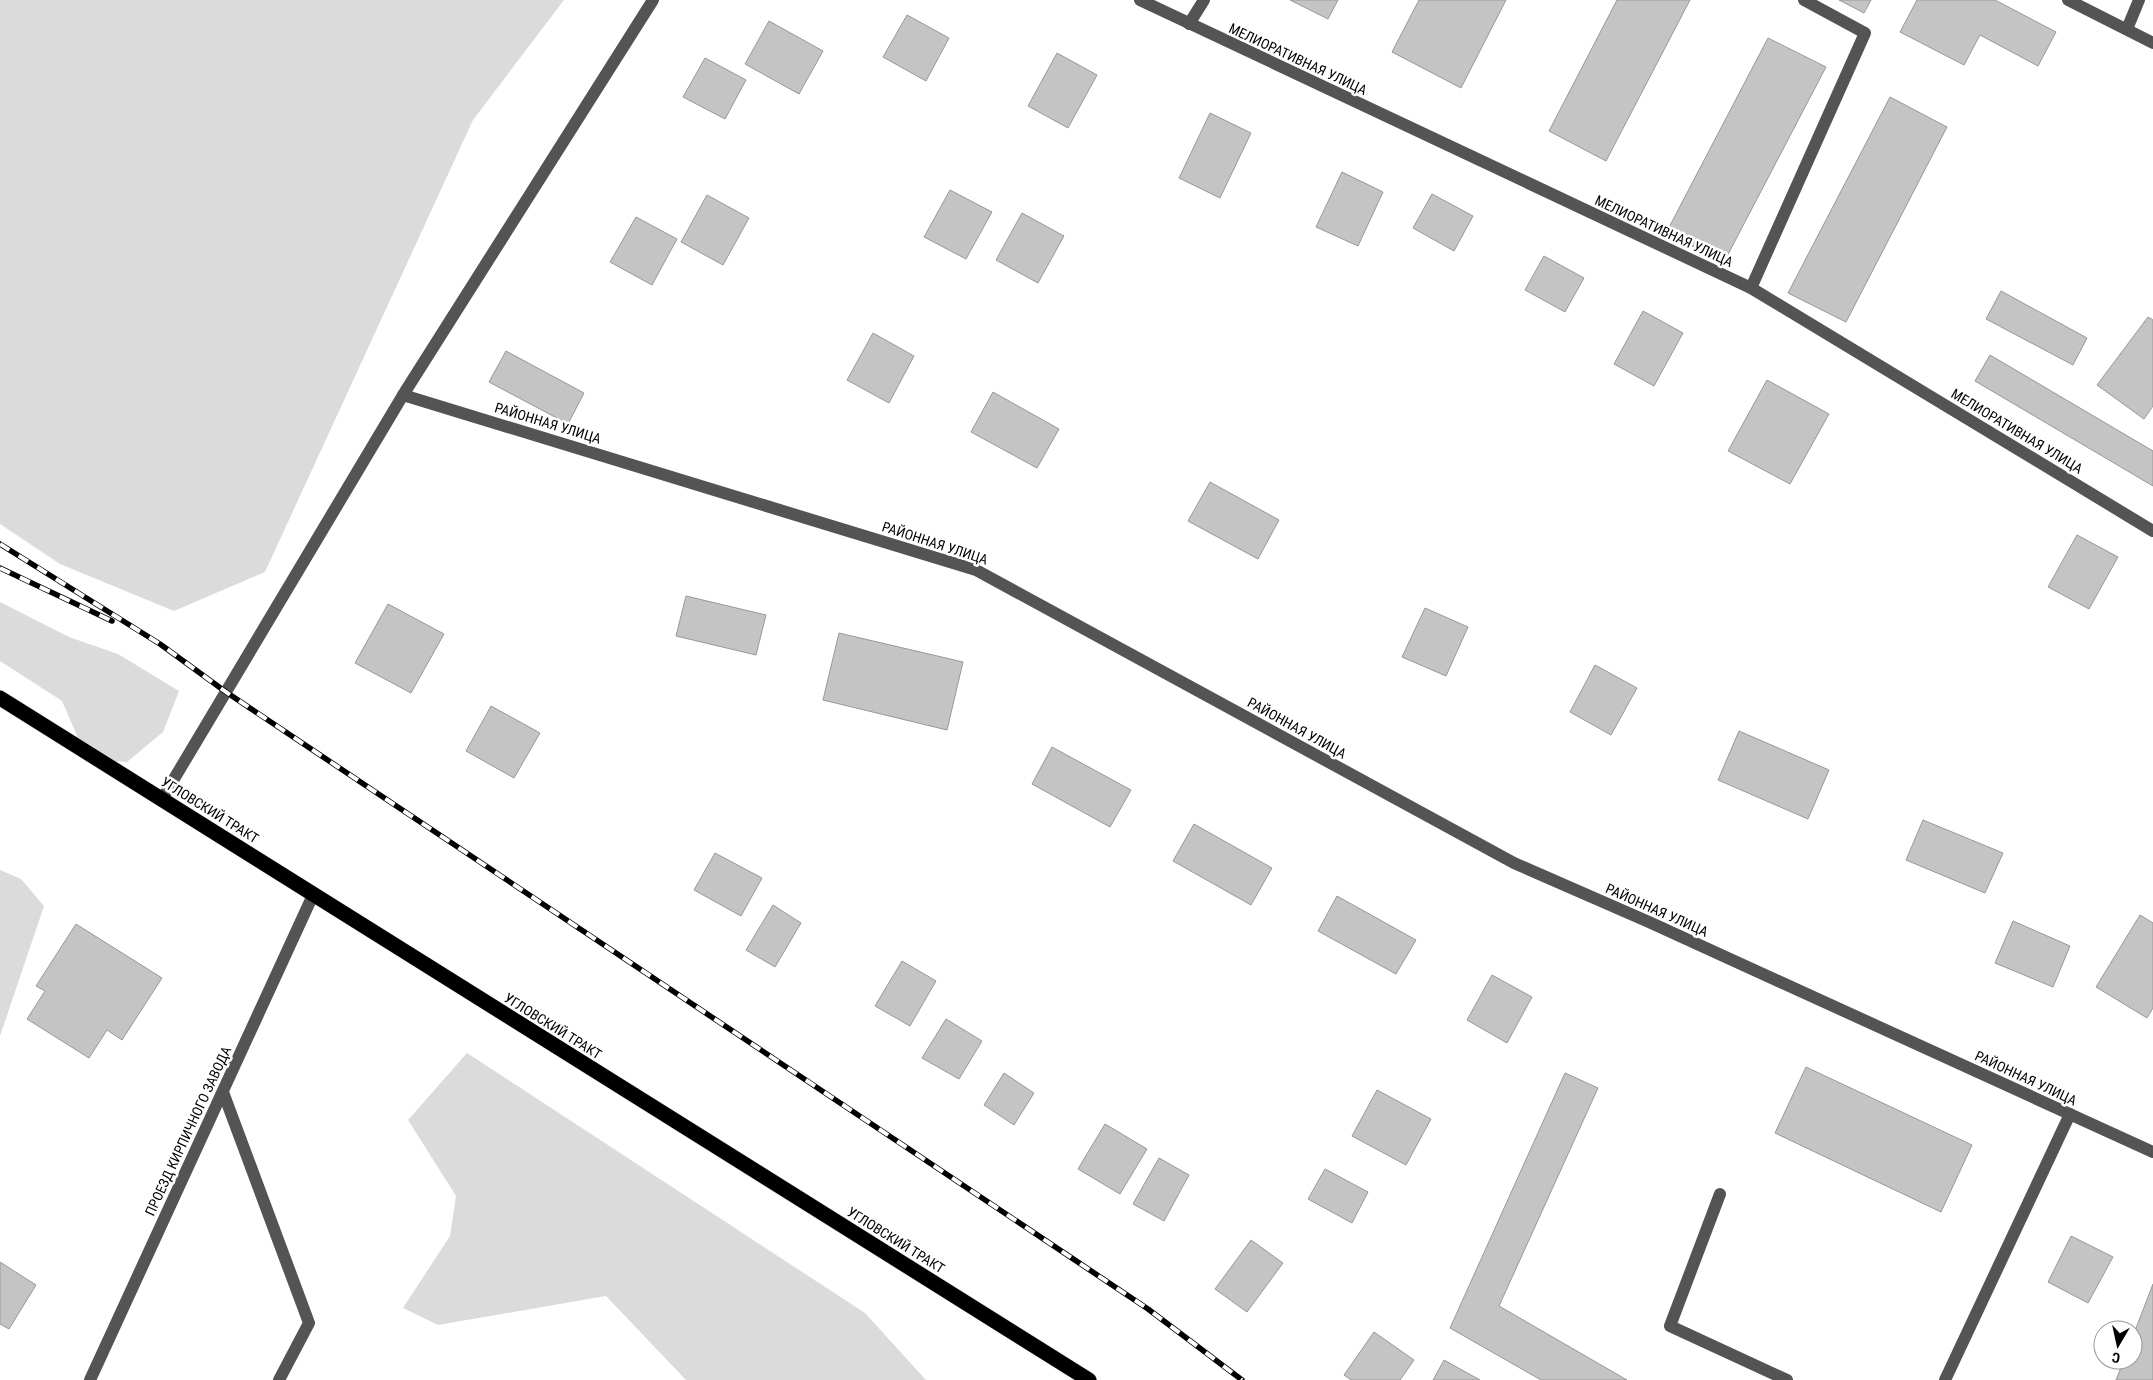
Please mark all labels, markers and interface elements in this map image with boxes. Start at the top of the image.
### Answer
street label: МЕЛИОРАТИВНАЯ УЛИЦА [1226,20,1370,98]
street label: МЕЛИОРАТИВНАЯ УЛИЦА [1592,192,1736,270]
street label: МЕЛИОРАТИВНАЯ УЛИЦА [1948,385,2086,477]
street label: РАЙОННАЯ УЛИЦА [493,399,603,447]
street label: РАЙОННАЯ УЛИЦА [880,518,990,568]
street label: РАЙОННАЯ УЛИЦА [1245,694,1349,762]
street label: УГЛОВСКИЙ ТРАКТ [158,774,262,846]
street label: РАЙОННАЯ УЛИЦА [1603,880,1711,940]
street label: УГЛОВСКИЙ ТРАКТ [501,990,605,1062]
street label: ПРОЕЗД КИРПИЧНОГО ЗАВОДА [142,1044,234,1218]
street label: РАЙОННАЯ УЛИЦА [1973,1047,2079,1109]
street label: УГЛОВСКИЙ ТРАКТ [844,1204,948,1276]
north arrow [2093,1320,2143,1370]
text: С [2111,1349,2121,1366]

